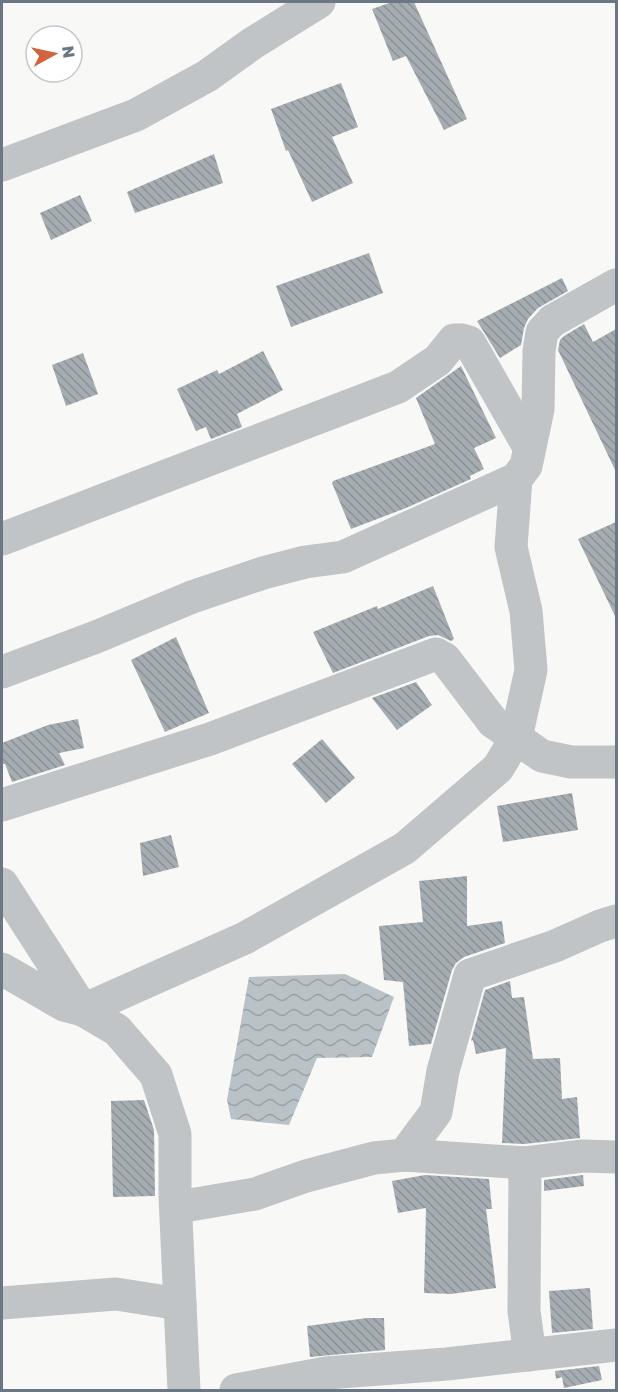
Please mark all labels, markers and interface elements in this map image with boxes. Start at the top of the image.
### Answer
north arrow [24,24,84,84]
text: N [58,44,80,59]

